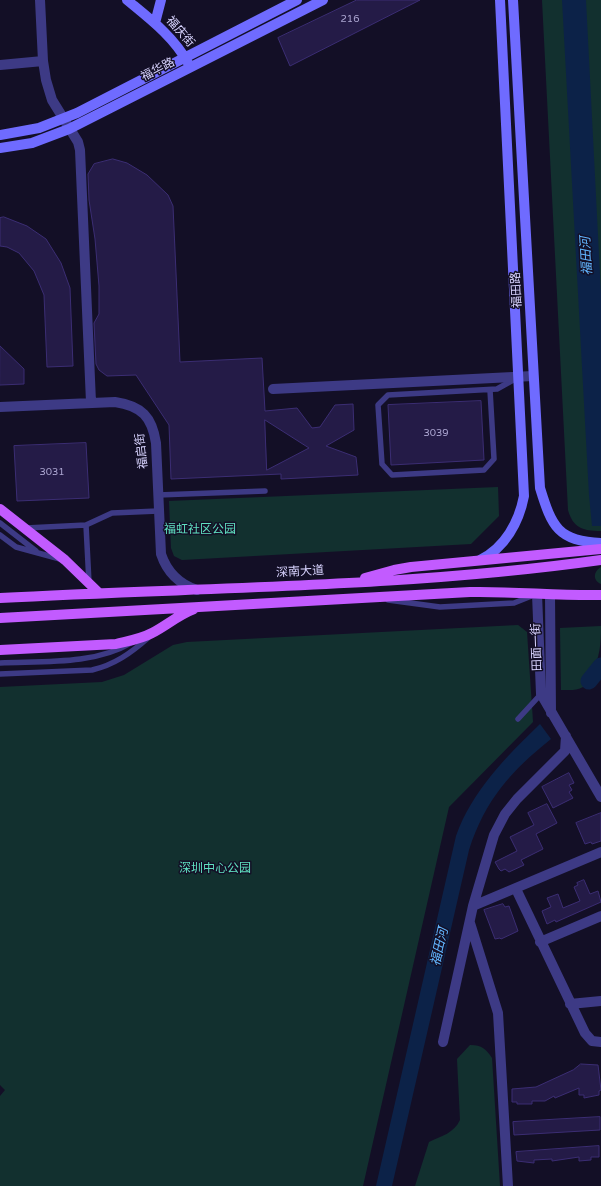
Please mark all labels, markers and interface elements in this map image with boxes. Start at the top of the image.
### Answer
house number: 216 [341,13,359,25]
street label: 福庆街 [163,14,197,50]
street label: 福华路 [139,55,177,85]
water label: 福田河 [578,236,596,276]
street label: 福田路 [509,272,525,308]
house number: 3039 [423,427,449,439]
street label: 福启街 [133,432,151,470]
house number: 3031 [39,466,65,478]
park label: 福虹社区公园 [164,523,236,537]
street label: 深南大道 [276,564,324,580]
street label: 田面一街 [529,623,545,671]
park label: 深圳中心公园 [179,862,251,876]
water label: 福田河 [428,926,452,968]

